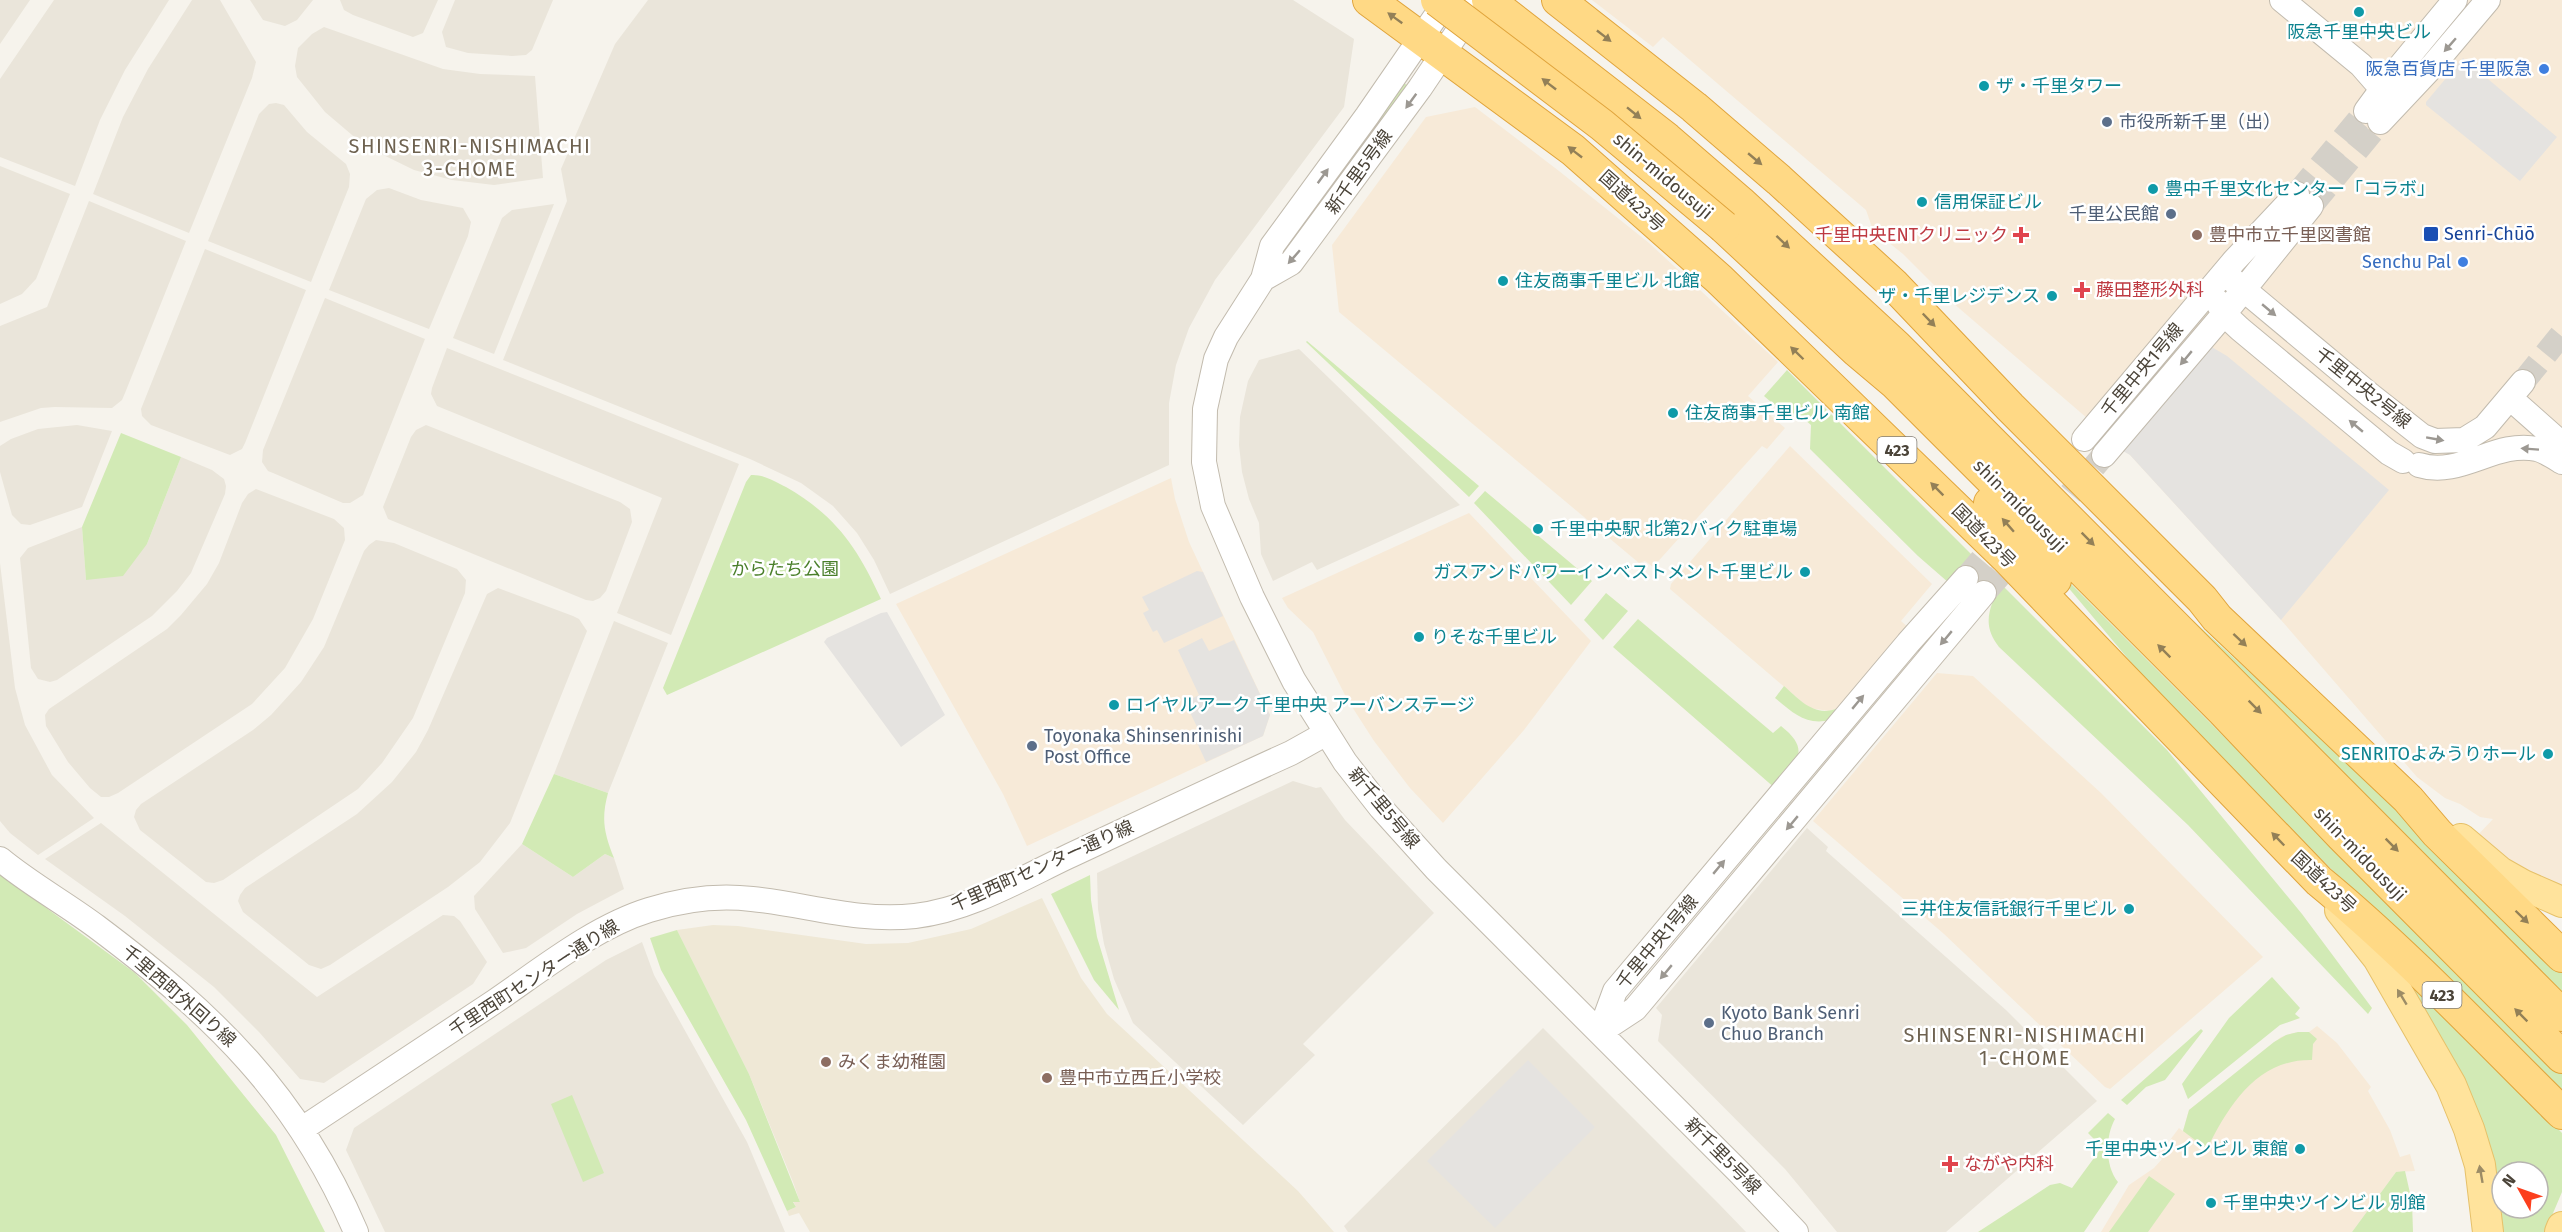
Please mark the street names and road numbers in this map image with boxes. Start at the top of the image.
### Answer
street label: 新千里5号線 [1321,125,1397,219]
street label: shin-midousuji [1609,128,1717,224]
street label: 国道423号 [1595,166,1669,236]
street label: 千里中央1号線 [2096,319,2188,421]
street label: 千里中央2号線 [2311,343,2415,433]
road number: 423 [1878,437,1916,463]
street label: shin-midousuji [1969,455,2071,557]
street label: 国道423号 [1948,500,2020,572]
street label: 新千里5号線 [1344,763,1424,853]
street label: shin-midousuji [2309,802,2411,906]
street label: 千里西町センター通り線 [947,816,1137,916]
street label: 国道423号 [2287,846,2361,918]
street label: 千里中央1号線 [1611,891,1703,993]
street label: 千里西町センター通り線 [445,915,623,1041]
street label: 千里西町外回り線 [117,940,241,1052]
road number: 423 [2422,982,2462,1008]
street label: 新千里5号線 [1680,1113,1766,1199]

